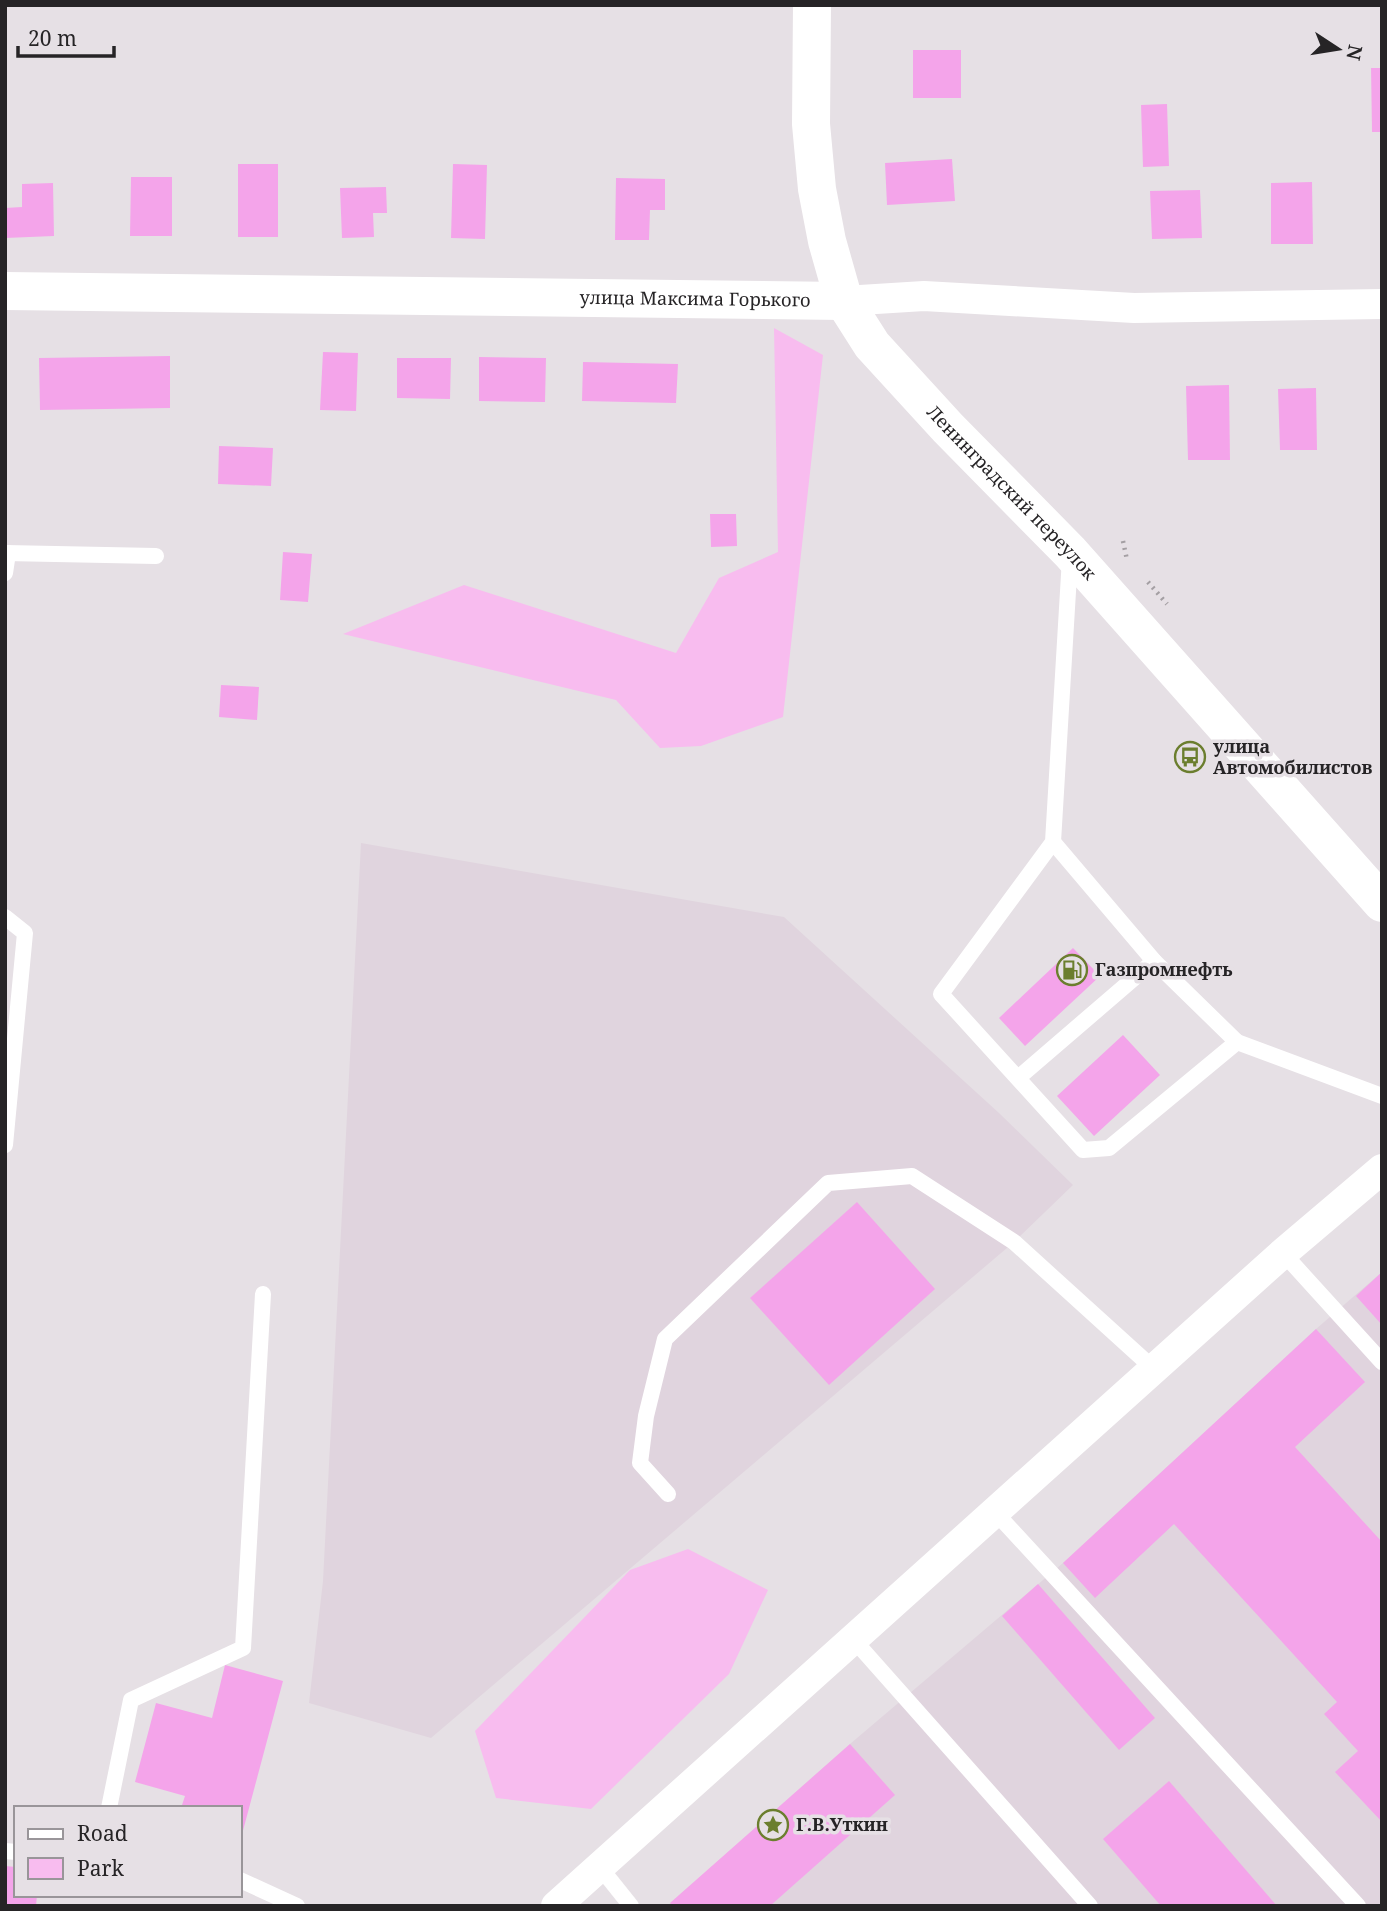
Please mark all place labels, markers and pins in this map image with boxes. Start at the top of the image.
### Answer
place label: улица Автомобилистов [1213,734,1372,779]
bus stop icon: улица Автомобилистов [1173,740,1207,774]
fuel station icon: Газпромнефть [1055,953,1089,987]
place label: Газпромнефть [1095,957,1233,981]
place icon: Г.В.Уткин [756,1808,790,1842]
place label: Г.В.Уткин [796,1812,888,1836]

